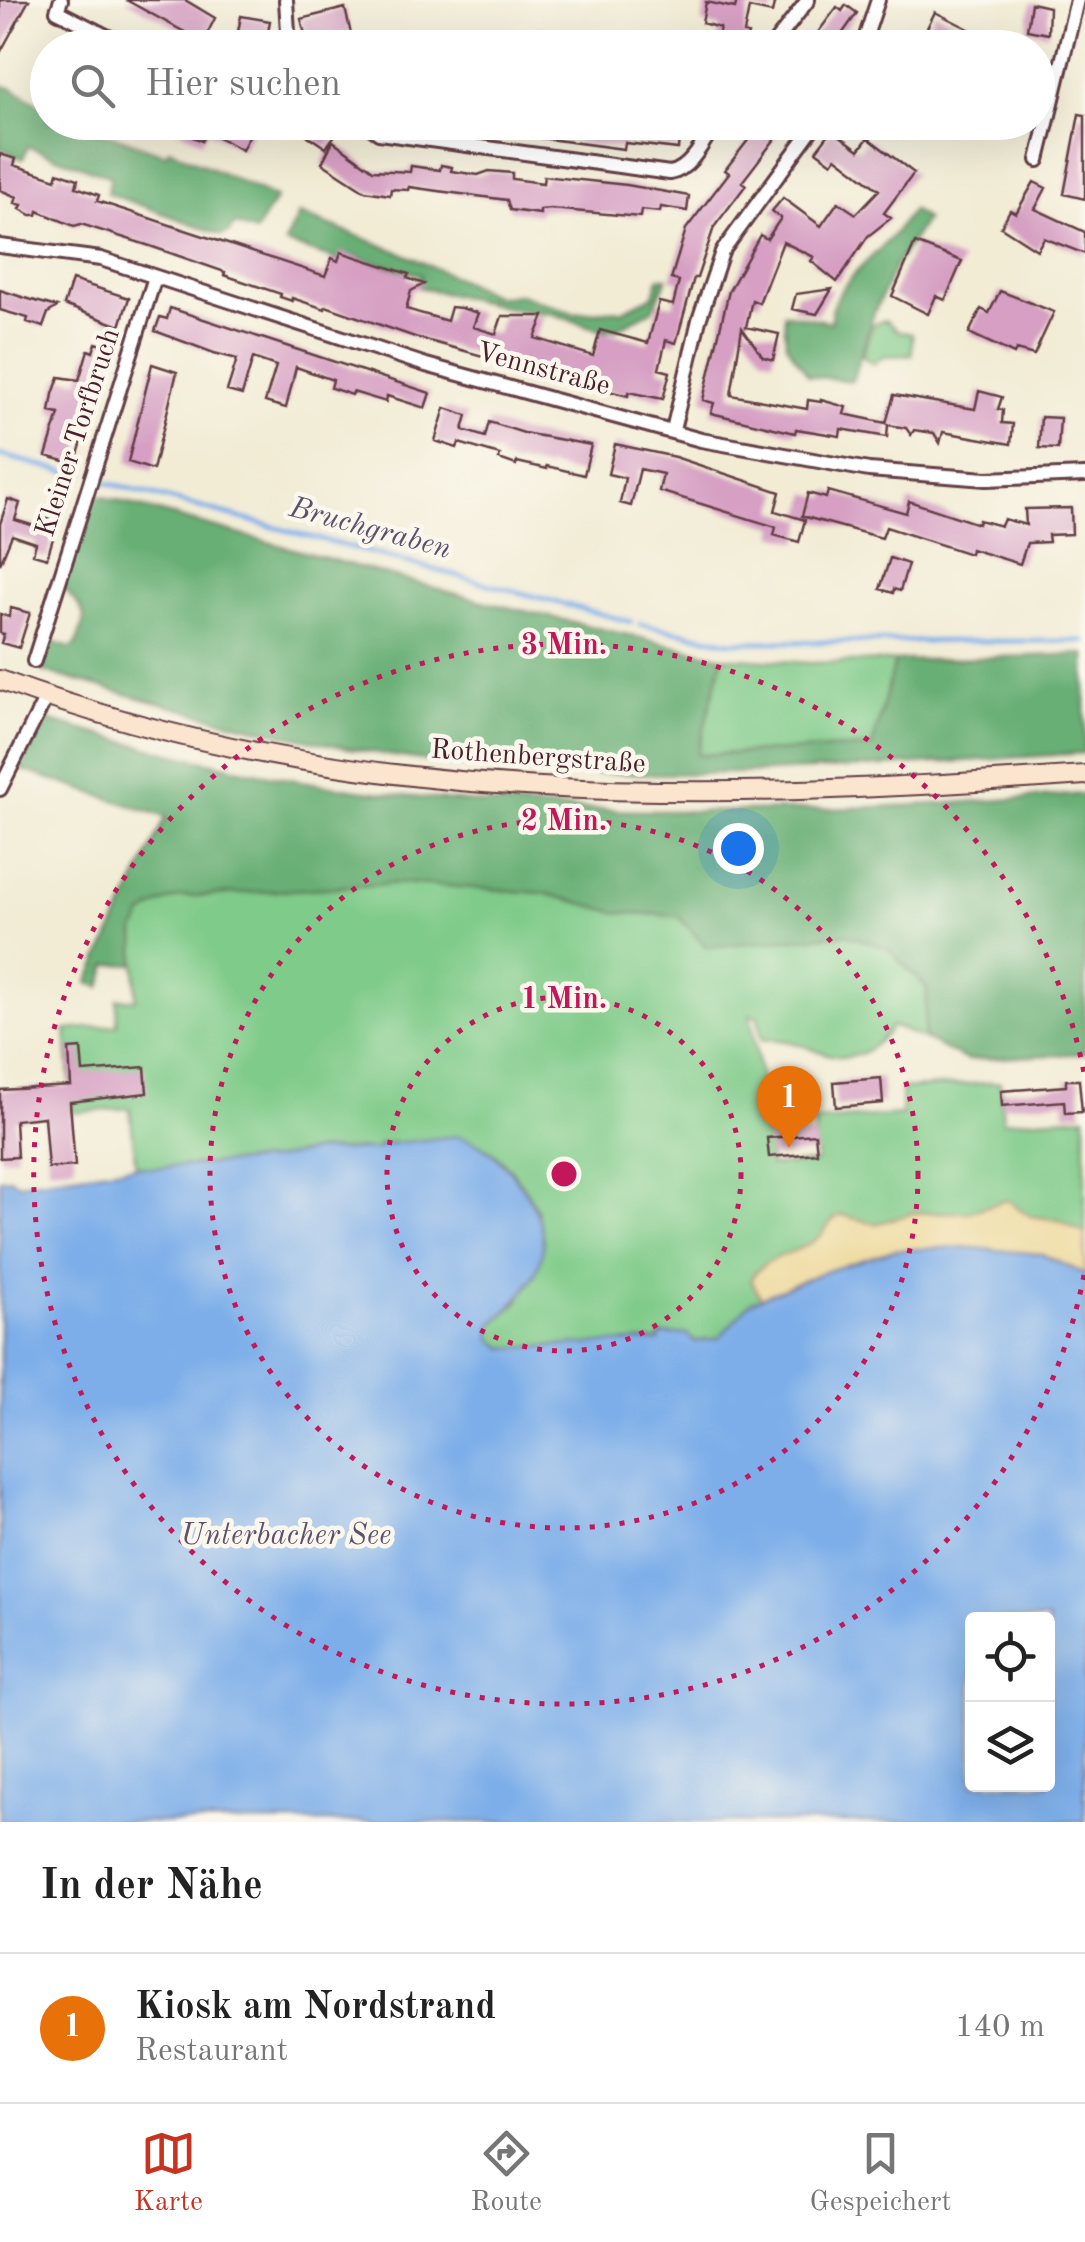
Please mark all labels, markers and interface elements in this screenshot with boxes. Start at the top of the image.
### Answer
search box [30,30,1055,140]
icon: search [65,58,120,113]
text: Hier suchen [145,66,341,104]
street label: Kleiner Torfbruch [32,325,126,541]
street label: Vennstraße [473,339,613,401]
water label: Bruchgraben [285,493,454,565]
text: 3 Min. [521,631,607,661]
street label: Rothenbergstraße [429,737,647,779]
text: 2 Min. [521,807,607,837]
your location [713,823,764,874]
text: 1 Min. [521,985,607,1015]
pin: 1 [756,1066,822,1148]
centre of rings [546,1156,582,1192]
water label: Unterbacher See [181,1521,391,1551]
map controls [965,1612,1055,1792]
button: locate [965,1612,1055,1702]
button: layers [965,1702,1055,1792]
text: In der Nähe [40,1866,263,1908]
text: Kiosk am Nordstrand [135,1989,496,2027]
text: 1 [63,2012,82,2044]
text: 140 m [955,2012,1045,2044]
text: Restaurant [135,2036,288,2068]
tab: Karte [134,2126,203,2221]
tab: Route [470,2126,542,2221]
tab: Gespeichert [810,2126,951,2221]

